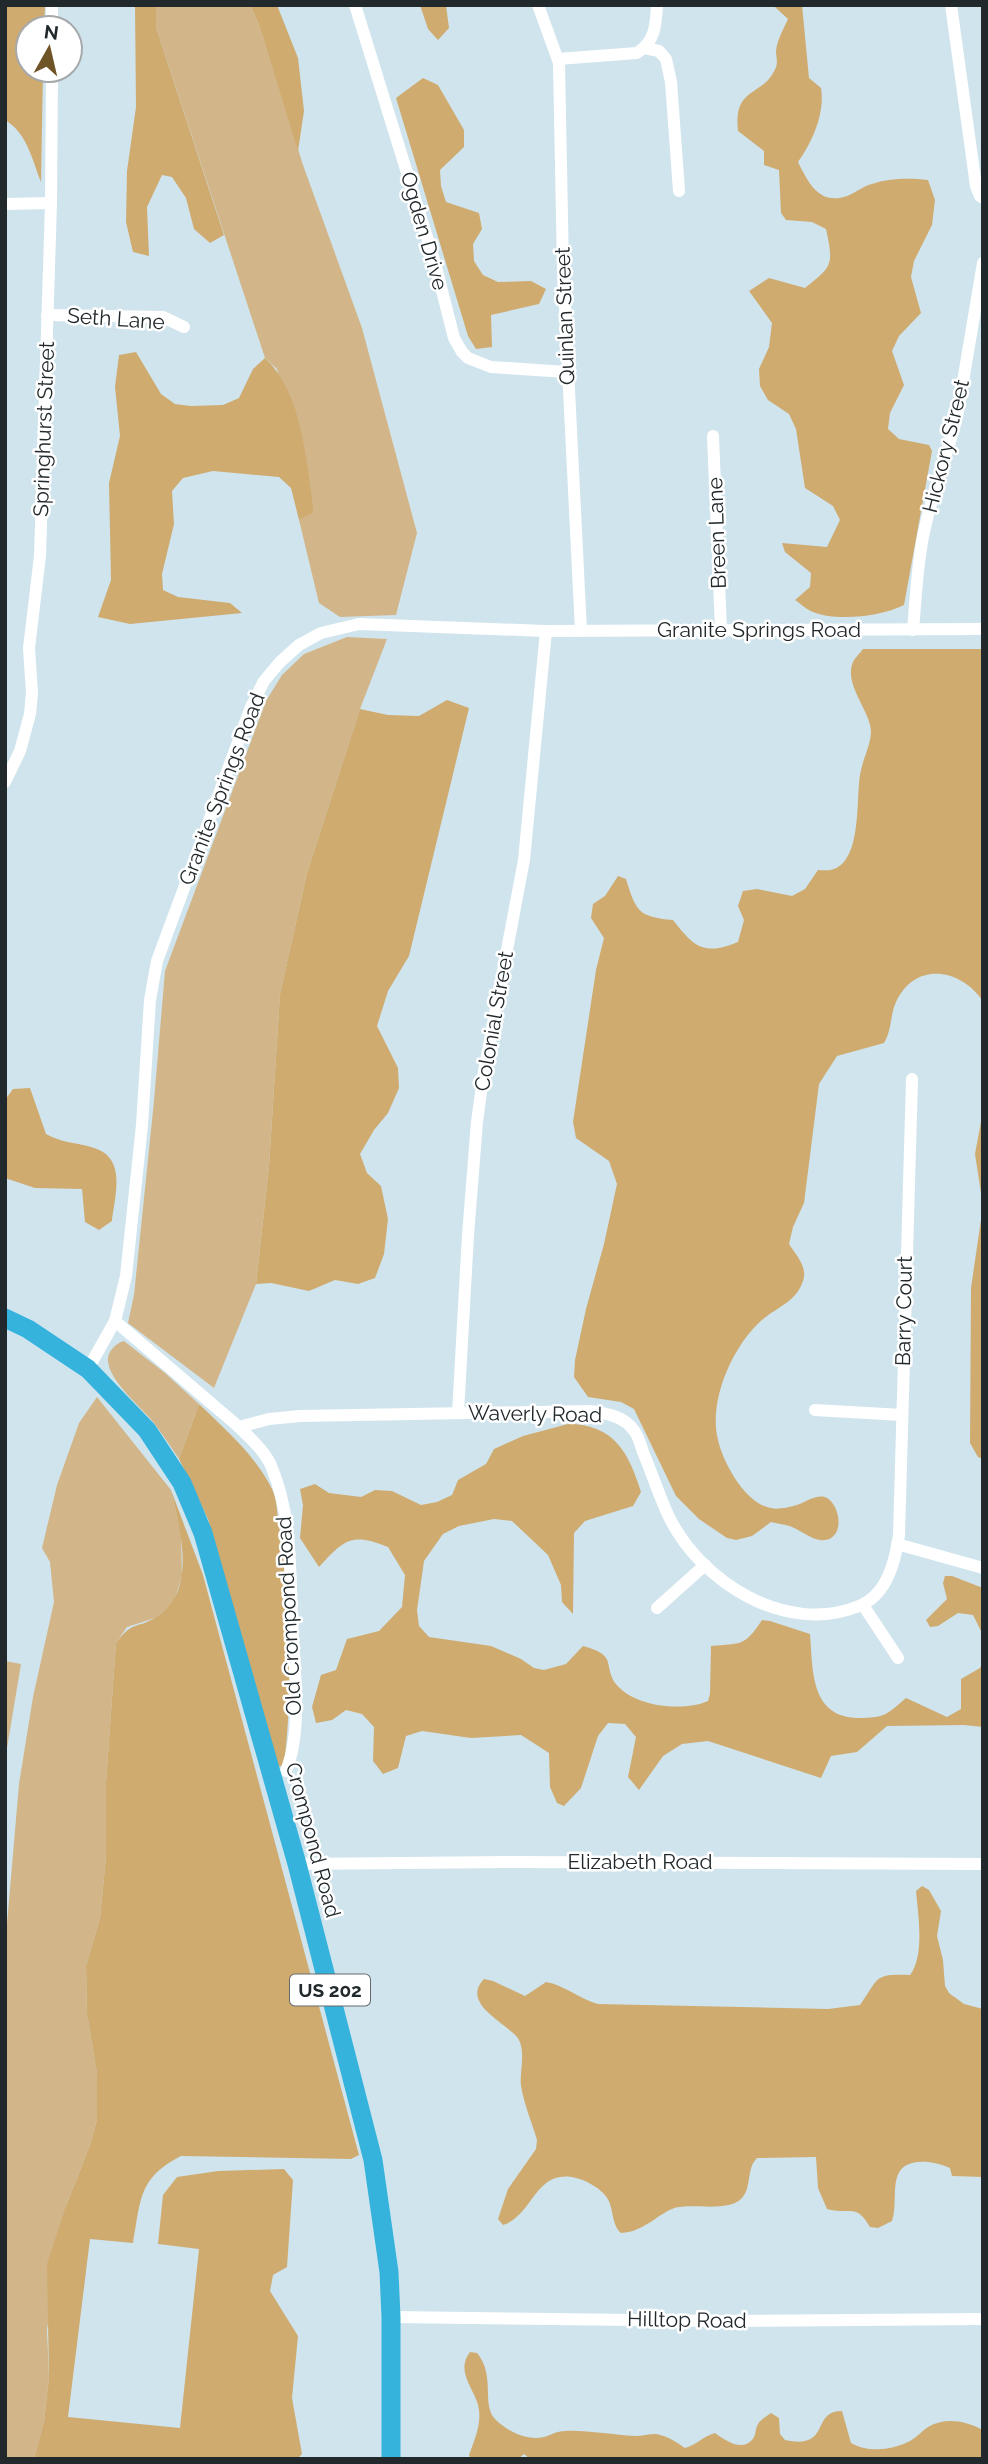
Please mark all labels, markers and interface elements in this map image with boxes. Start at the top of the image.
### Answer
north arrow [14,14,84,84]
text: N [43,20,60,44]
street label: Ogden Drive [396,169,453,293]
street label: Quinlan Street [550,247,579,385]
street label: Seth Lane [66,303,166,334]
street label: Springhurst Street [28,341,59,517]
street label: Hickory Street [917,377,974,515]
street label: Breen Lane [702,477,731,589]
street label: Granite Springs Road [657,617,861,642]
street label: Granite Springs Road [173,689,270,888]
street label: Colonial Street [469,949,518,1093]
street label: Barry Court [890,1256,917,1366]
street label: Waverly Road [468,1400,602,1427]
street label: Old Crompond Road [271,1516,306,1716]
street label: Crompond Road [281,1759,346,1920]
street label: Elizabeth Road [567,1849,713,1874]
road number: US 202 [290,1974,370,2006]
street label: Hilltop Road [627,2306,747,2333]

